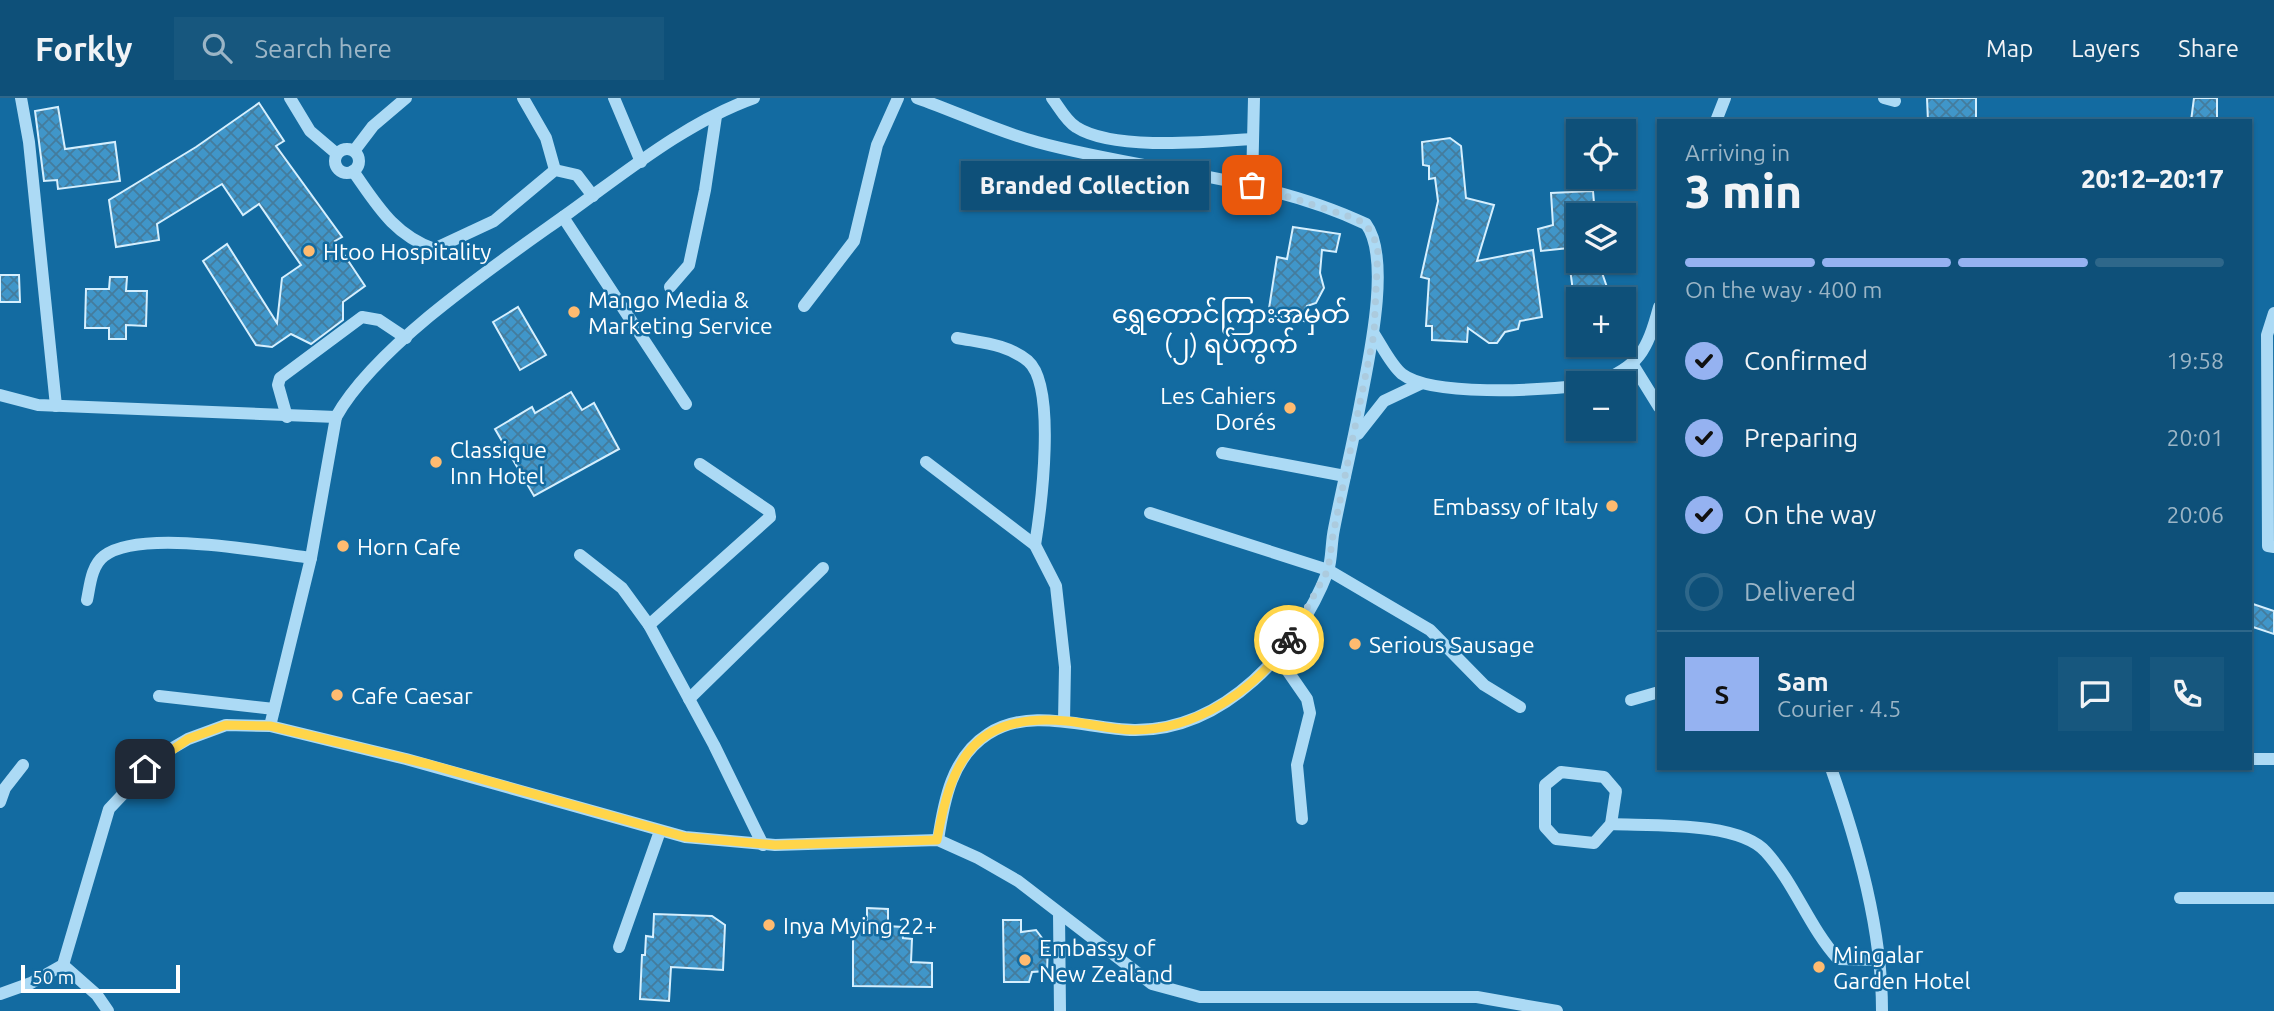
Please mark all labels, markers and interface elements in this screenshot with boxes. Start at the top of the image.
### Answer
search box [174,17,664,80]
icon: search [198,29,236,67]
text: Forkly [35,30,132,67]
text: Search here [254,34,392,63]
text: Map [1986,35,2033,62]
text: Layers [2071,35,2140,62]
text: Share [2178,35,2239,62]
map controls [1566,119,1636,441]
button: locate [1566,119,1636,189]
text: Arriving in [1685,140,1790,165]
pin [1222,155,1282,215]
callout: Branded Collection [962,160,1210,210]
text: 20:12–20:17 [2081,164,2224,193]
text: 3 min [1685,165,1802,217]
icon: bag [1233,166,1271,204]
text: Branded Collection [980,173,1190,198]
button: layers [1566,203,1636,273]
place label: Htoo Hospitality [323,239,491,264]
marker: Htoo Hospitality [301,243,317,259]
text: On the way · 400 m [1685,277,1882,302]
place label: Mango Media & Marketing Service [588,287,773,338]
button: + [1566,287,1636,357]
district label: ရွှေတောင်ကြားအမှတ် (၂) ရပ်ကွက် [1112,297,1350,365]
marker: Mango Media & Marketing Service [566,304,582,320]
icon: check [1685,342,1723,380]
text: Confirmed [1744,346,1868,375]
text: 19:58 [2166,348,2224,373]
button: − [1566,371,1636,441]
place label: Les Cahiers Dorés [1160,383,1276,434]
marker: Les Cahiers Dorés [1282,400,1298,416]
icon: check [1685,419,1723,457]
text: Preparing [1744,423,1858,452]
text: 20:01 [2166,425,2224,450]
place label: Classique Inn Hotel [450,437,547,488]
marker: Classique Inn Hotel [428,454,444,470]
place label: Embassy of Italy [1432,494,1598,519]
icon: check [1685,496,1723,534]
marker: Embassy of Italy [1604,498,1620,514]
text: On the way [1744,500,1876,529]
text: 20:06 [2166,502,2224,527]
place label: Horn Cafe [357,534,461,559]
marker: Horn Cafe [335,538,351,554]
text: Delivered [1744,577,1856,606]
courier [1254,605,1324,675]
icon: bike [1270,621,1308,659]
place label: Serious Sausage [1369,632,1535,657]
marker: Serious Sausage [1347,636,1363,652]
button: chat [2058,657,2132,731]
button: phone [2150,657,2224,731]
text: Sam [1777,667,1829,696]
text: S [1715,680,1729,709]
place label: Cafe Caesar [351,683,473,708]
marker: Cafe Caesar [329,687,345,703]
text: Courier · 4.5 [1777,696,1901,721]
pin [115,739,175,799]
icon: home [126,750,164,788]
place label: Inya Mying 22+ [783,913,937,938]
marker: Inya Mying 22+ [761,917,777,933]
place label: Embassy of New Zealand [1039,935,1173,986]
place label: Mingalar Garden Hotel [1833,942,1971,993]
marker: Embassy of New Zealand [1017,952,1033,968]
marker: Mingalar Garden Hotel [1811,959,1827,975]
scale bar [21,962,180,994]
text: 50 m [32,966,74,988]

